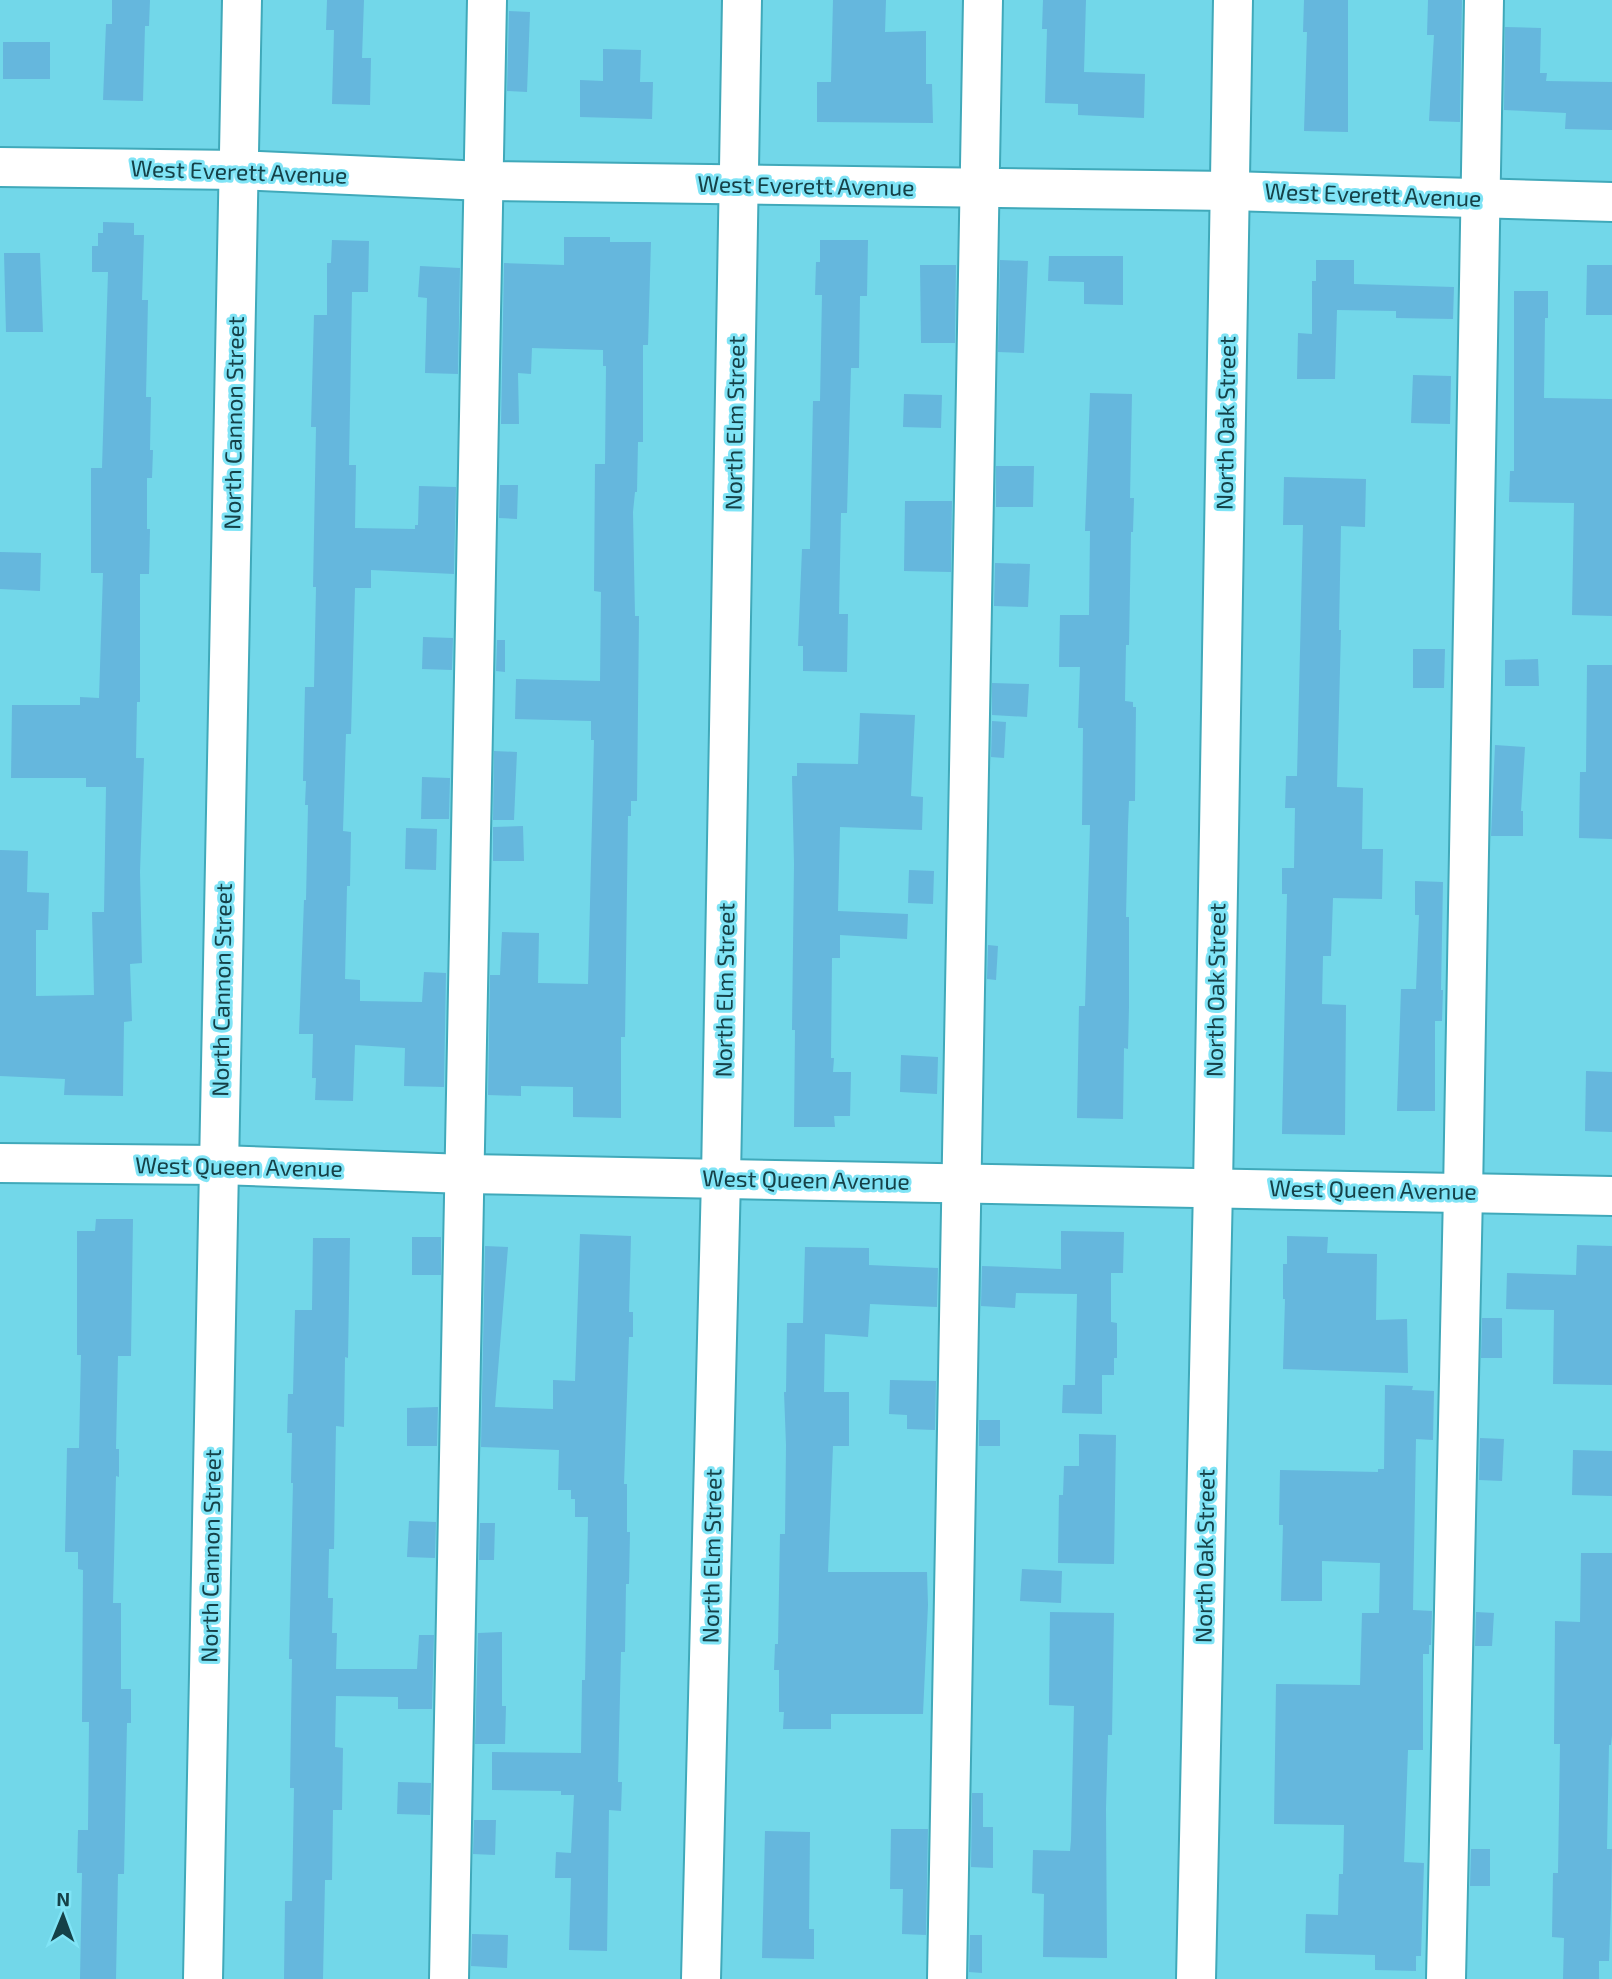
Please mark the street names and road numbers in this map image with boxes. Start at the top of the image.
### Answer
street label: West Everett Avenue [130,153,348,189]
street label: West Everett Avenue [697,169,915,201]
street label: West Everett Avenue [1264,176,1482,212]
street label: North Cannon Street [217,316,249,530]
street label: North Elm Street [718,335,750,511]
street label: North Oak Street [1209,335,1241,510]
street label: North Cannon Street [205,883,237,1097]
street label: North Elm Street [708,902,740,1078]
street label: North Oak Street [1199,902,1231,1077]
street label: West Queen Avenue [135,1150,343,1182]
street label: West Queen Avenue [702,1163,910,1195]
street label: West Queen Avenue [1269,1173,1477,1205]
street label: North Cannon Street [194,1449,226,1663]
street label: North Elm Street [695,1468,727,1644]
street label: North Oak Street [1188,1468,1220,1643]

